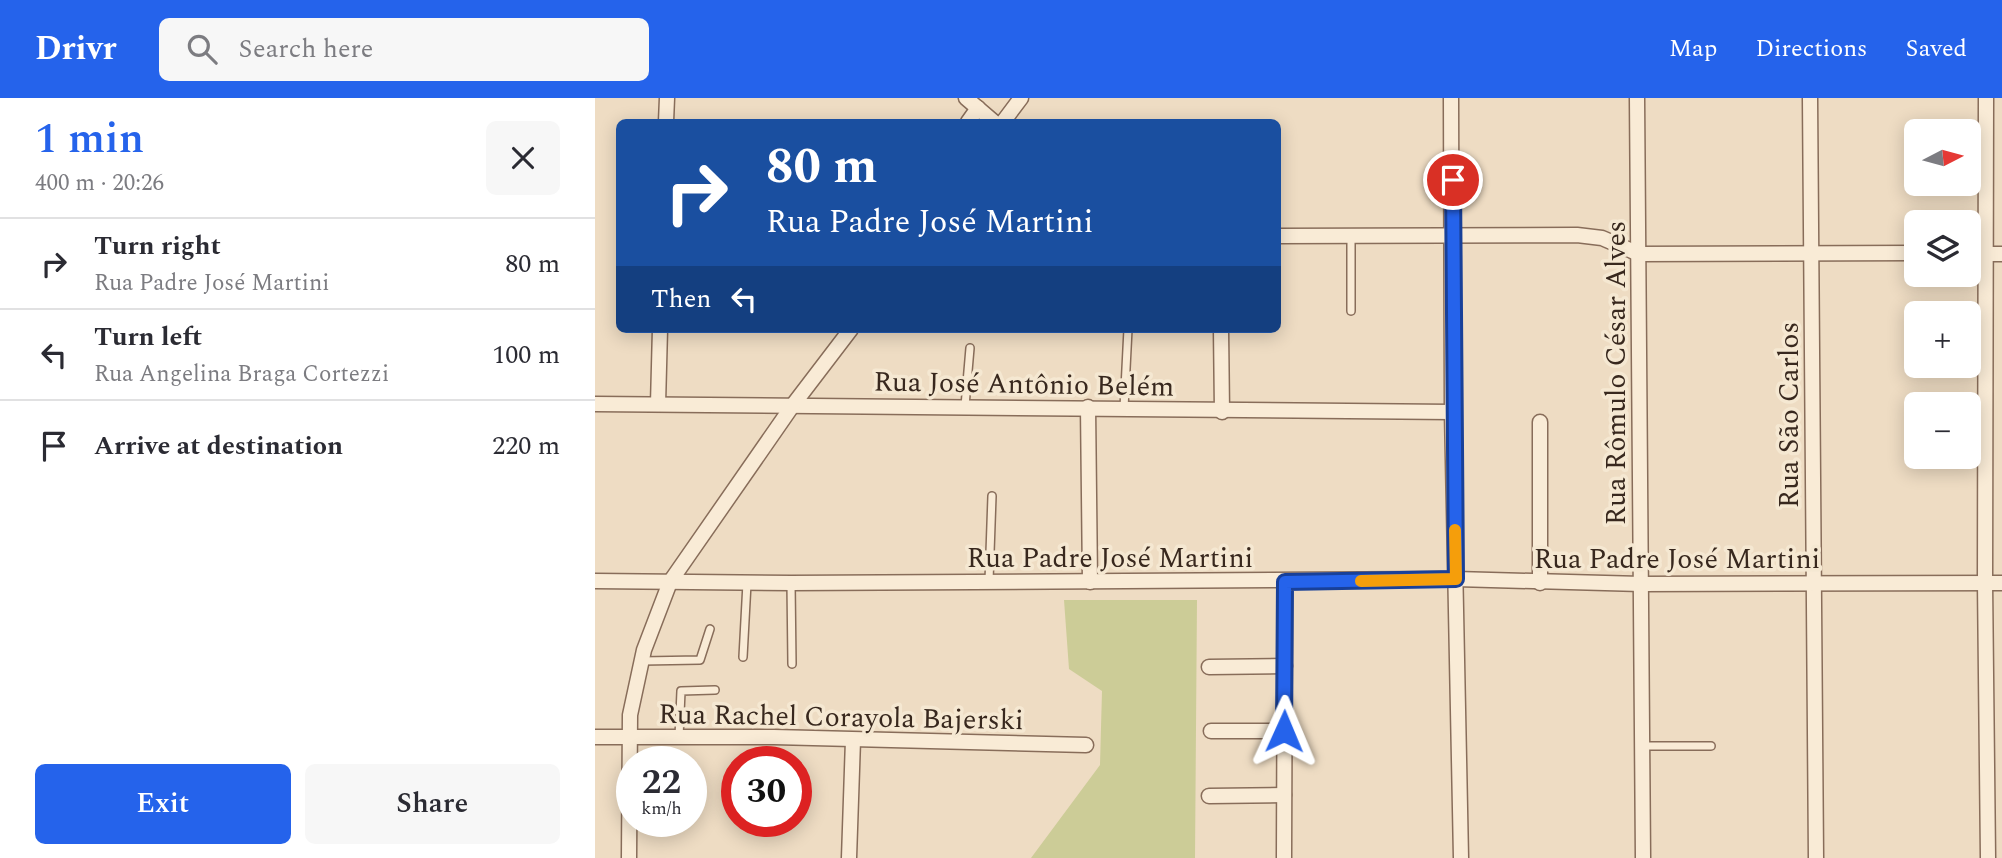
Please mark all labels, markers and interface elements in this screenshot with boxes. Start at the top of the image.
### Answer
search box [159,18,649,81]
text: Drivr [35,24,117,74]
text: Search here [239,29,373,69]
icon: search [183,30,221,68]
text: Map [1669,31,1717,67]
text: Directions [1755,31,1867,67]
text: Saved [1905,31,1967,67]
text: 1 min [35,108,144,171]
north arrow [1904,119,1981,196]
map controls [1904,119,1981,469]
button: close [486,121,560,195]
text: 80 m [766,130,877,205]
icon: right [651,147,742,238]
pin [1423,150,1483,210]
icon: arrive [1434,161,1472,199]
text: 400 m · 20:26 [35,166,164,201]
text: Rua Padre José Martini [766,198,1094,247]
button: layers [1904,210,1981,287]
street label: Rua Rômulo César Alves [1595,221,1638,525]
text: Turn right [94,226,221,266]
text: 80 m [505,244,560,284]
icon: right [35,245,73,283]
text: Rua Padre José Martini [94,266,329,301]
text: Then [651,279,711,319]
icon: left [725,280,763,318]
button: + [1904,301,1981,378]
text: Turn left [94,317,202,357]
street label: Rua São Carlos [1768,322,1811,508]
text: 100 m [492,335,560,375]
icon: left [35,336,73,374]
text: Rua Angelina Braga Cortezzi [94,357,389,392]
street label: Rua José Antônio Belém [873,360,1175,409]
button: − [1904,392,1981,469]
text: Arrive at destination [94,426,343,466]
text: 220 m [492,426,560,466]
icon: arrive [35,427,73,465]
street label: Rua Padre José Martini [967,537,1253,580]
street label: Rua Padre José Martini [1534,538,1820,581]
street label: Rua Rachel Corayola Bajerski [658,693,1024,742]
position arrow [1247,694,1321,768]
speed limit sign: 30 [721,746,812,837]
text: 22 [642,756,681,809]
button: Exit [35,764,291,844]
button: Share [305,764,560,844]
text: km/h [641,795,682,822]

